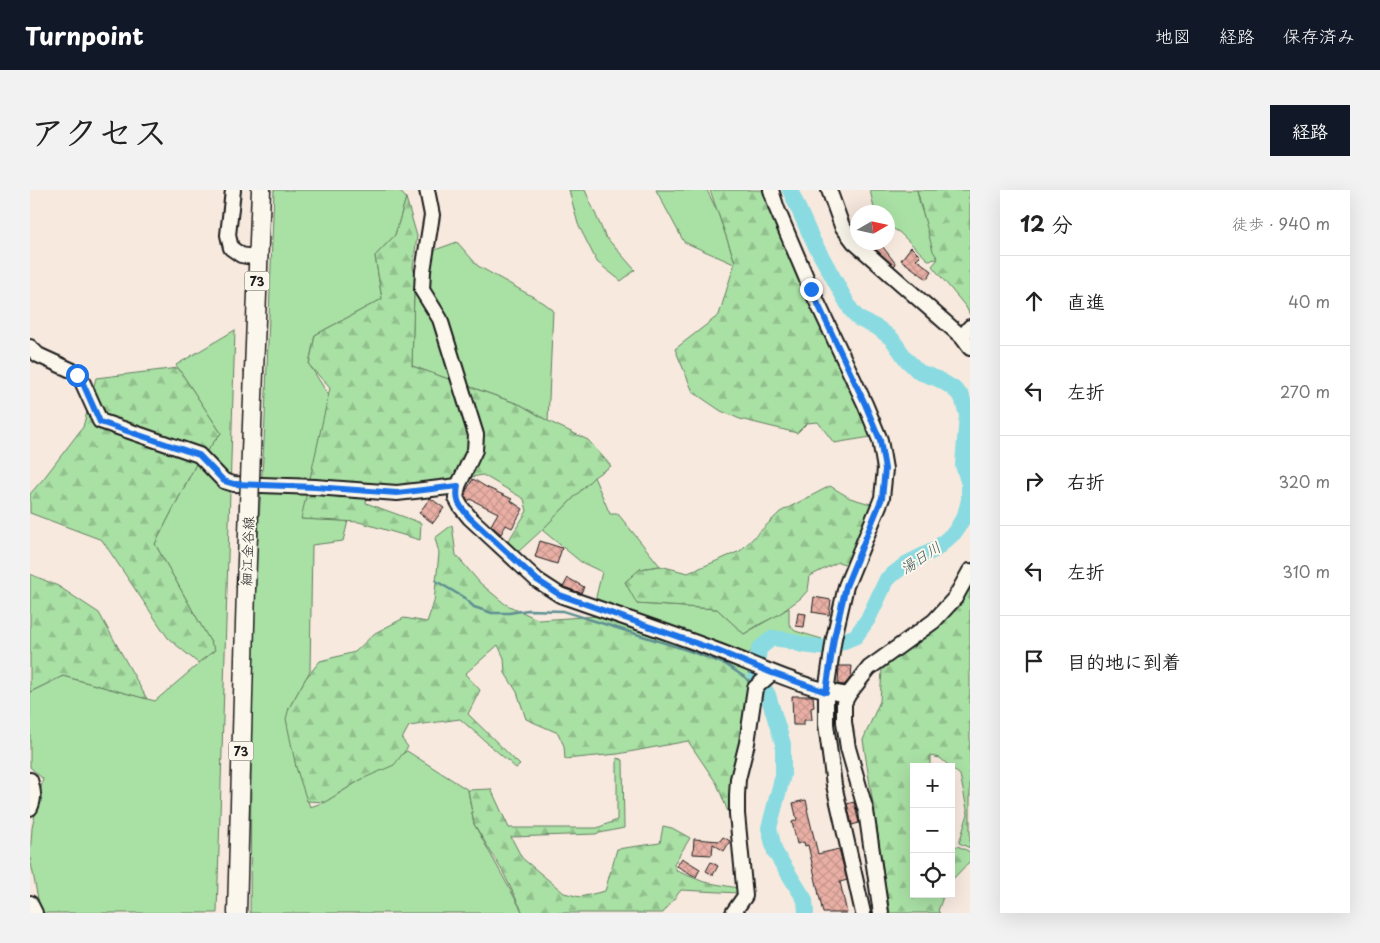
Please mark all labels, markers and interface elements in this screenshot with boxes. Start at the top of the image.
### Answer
text: Turnpoint [25,17,144,53]
text: 地図 [1155,22,1191,49]
text: 経路 [1219,22,1255,49]
text: 保存済み [1283,22,1355,49]
text: アクセス [30,104,168,157]
button: 経路 [1270,105,1350,156]
north arrow [850,205,895,250]
text: 12 分 [1020,207,1073,239]
text: 徒歩 · 940 m [1232,211,1330,235]
road number: 73 [244,272,270,290]
route end [800,278,823,301]
icon: ahead [1020,287,1048,315]
text: 直進 [1067,287,1105,315]
text: 40 m [1288,289,1330,313]
route start [66,364,89,387]
icon: left [1020,377,1048,405]
text: 左折 [1067,377,1105,405]
text: 270 m [1280,379,1330,403]
icon: right [1020,467,1048,495]
text: 右折 [1067,467,1105,495]
text: 320 m [1279,469,1330,493]
street label: 細江金谷線 [235,516,259,586]
water label: 湯日川 [895,535,945,579]
icon: left [1020,557,1048,585]
text: 左折 [1067,557,1105,585]
text: 310 m [1282,559,1330,583]
icon: arrive [1020,647,1048,675]
text: 目的地に到着 [1067,647,1181,675]
road number: 73 [228,742,254,760]
map controls [910,763,955,898]
button: + [910,763,955,808]
button: − [910,808,955,853]
button: locate [910,853,955,898]

